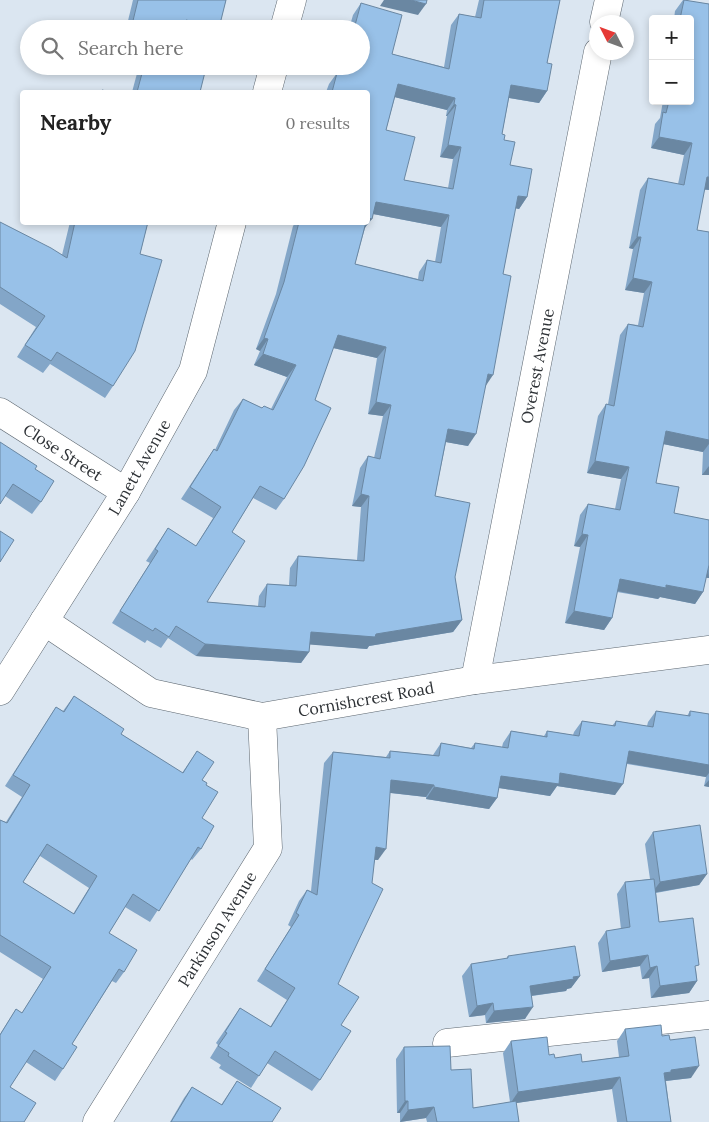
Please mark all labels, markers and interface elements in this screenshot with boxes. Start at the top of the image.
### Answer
north arrow [589,15,634,60]
map controls [649,15,694,105]
button: + [649,15,694,60]
search box [20,20,370,75]
icon: search [38,34,66,62]
text: Search here [78,36,184,60]
button: − [649,60,694,105]
text: Nearby [40,109,111,136]
text: 0 results [285,113,350,133]
street label: Overest Avenue [516,306,558,425]
street label: Lanett Avenue [104,415,175,518]
street label: Close Street [20,419,107,485]
street label: Cornishcrest Road [297,677,436,721]
street label: Parkinson Avenue [173,867,261,990]

